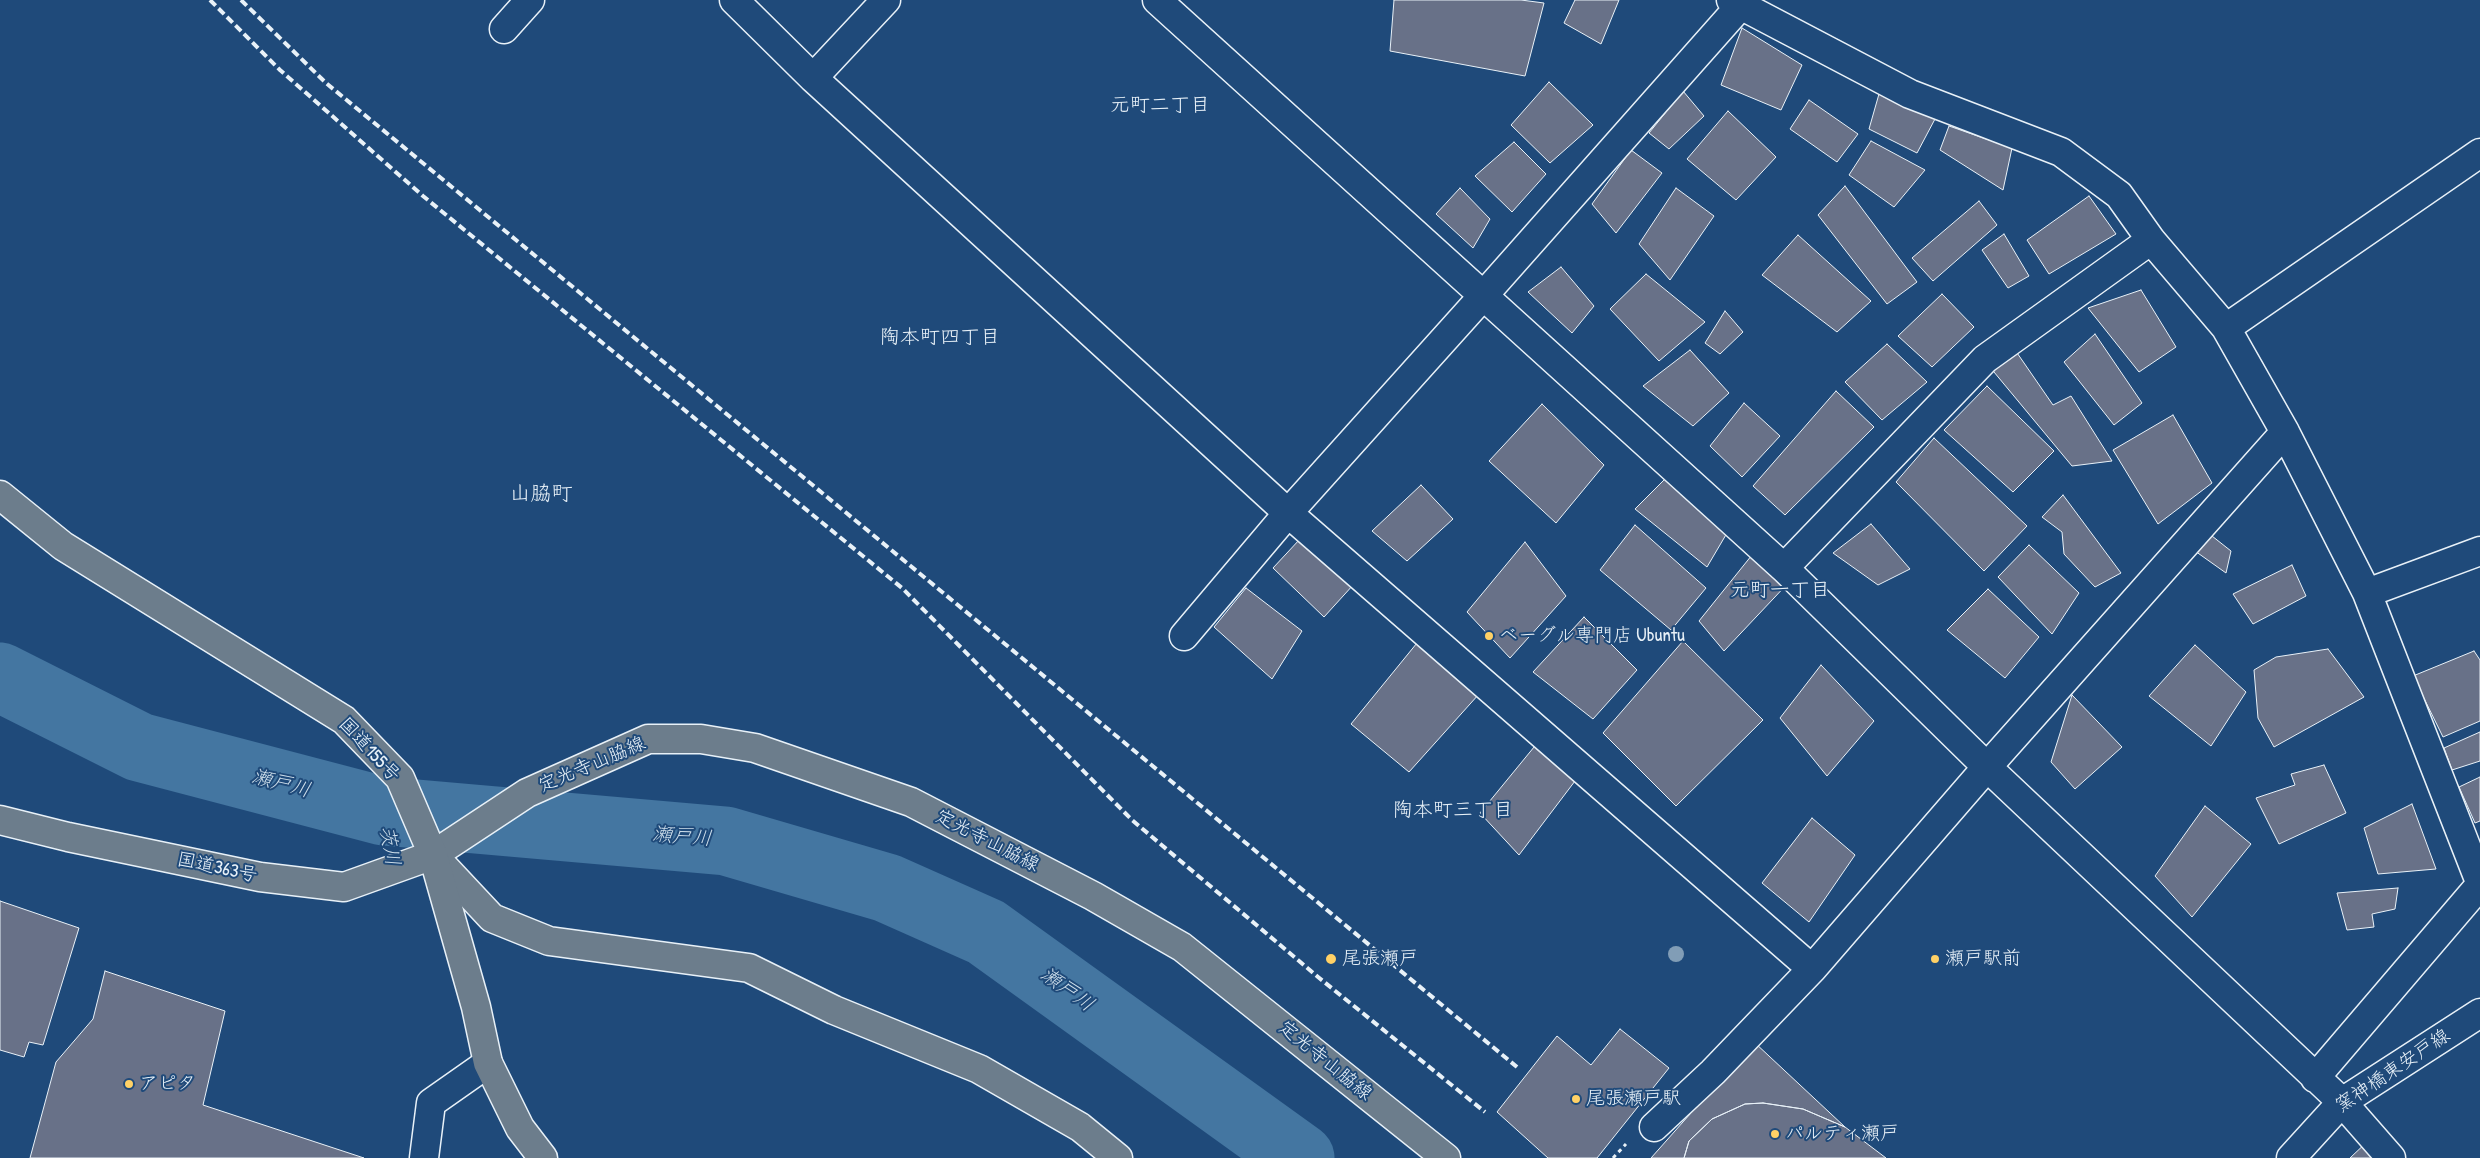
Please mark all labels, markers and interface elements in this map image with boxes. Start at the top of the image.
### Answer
district label: 元町二丁目 [1110,94,1210,118]
district label: 陶本町四丁目 [880,326,1000,350]
district label: 山脇町 [510,481,572,507]
district label: 元町一丁目 [1730,579,1830,603]
place label: ベーグル専門店 Ubuntu [1499,625,1685,647]
marker: ベーグル専門店 Ubuntu [1483,630,1495,642]
street label: 国道155号 [333,713,405,787]
street label: 定光寺山脇線 [535,732,649,798]
water label: 瀬戸川 [249,765,313,803]
district label: 陶本町三丁目 [1393,799,1513,823]
street label: 定光寺山脇線 [931,805,1043,877]
water label: 瀬戸川 [651,822,713,852]
water label: 茨川 [374,824,404,868]
street label: 国道363号 [175,848,259,888]
place label: 尾張瀬戸 [1342,948,1418,970]
place label: 瀬戸駅前 [1945,948,2021,970]
marker: 尾張瀬戸 [1324,952,1338,966]
marker: 瀬戸駅前 [1929,953,1941,965]
water label: 瀬戸川 [1036,963,1098,1017]
street label: 定光寺山脇線 [1274,1016,1376,1106]
street label: 窯神橋東安戸線 [2331,1024,2455,1118]
place label: アピタ [139,1073,196,1095]
marker: アピタ [123,1078,135,1090]
place label: 尾張瀬戸駅 [1586,1088,1681,1110]
marker: 尾張瀬戸駅 [1570,1093,1582,1105]
place label: パルティ瀬戸 [1785,1123,1899,1145]
marker: パルティ瀬戸 [1769,1128,1781,1140]

